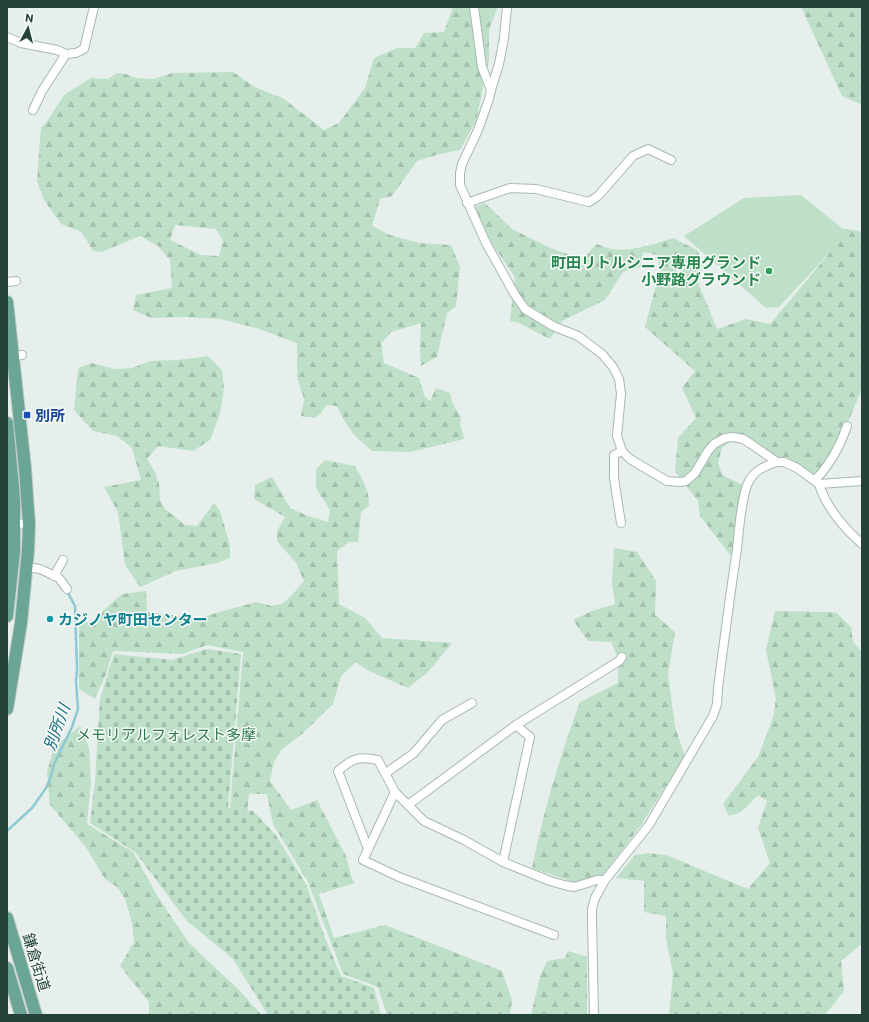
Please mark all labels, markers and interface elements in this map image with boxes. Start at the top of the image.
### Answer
north arrow [8,8,48,48]
text: N [24,11,34,25]
place label: 町田リトルシニア専用グランド 小野路グラウンド [551,253,761,288]
marker: 町田リトルシニア専用グランド 小野路グラウンド [764,266,774,276]
place label: 別所 [35,406,65,424]
marker: 別所 [22,410,32,420]
place label: カジノヤ町田センター [58,610,208,628]
marker: カジノヤ町田センター [45,614,55,624]
water label: 別所川 [39,699,74,753]
park label: メモリアルフォレスト多摩 [76,725,256,743]
street label: 鎌倉街道 [20,931,54,993]

